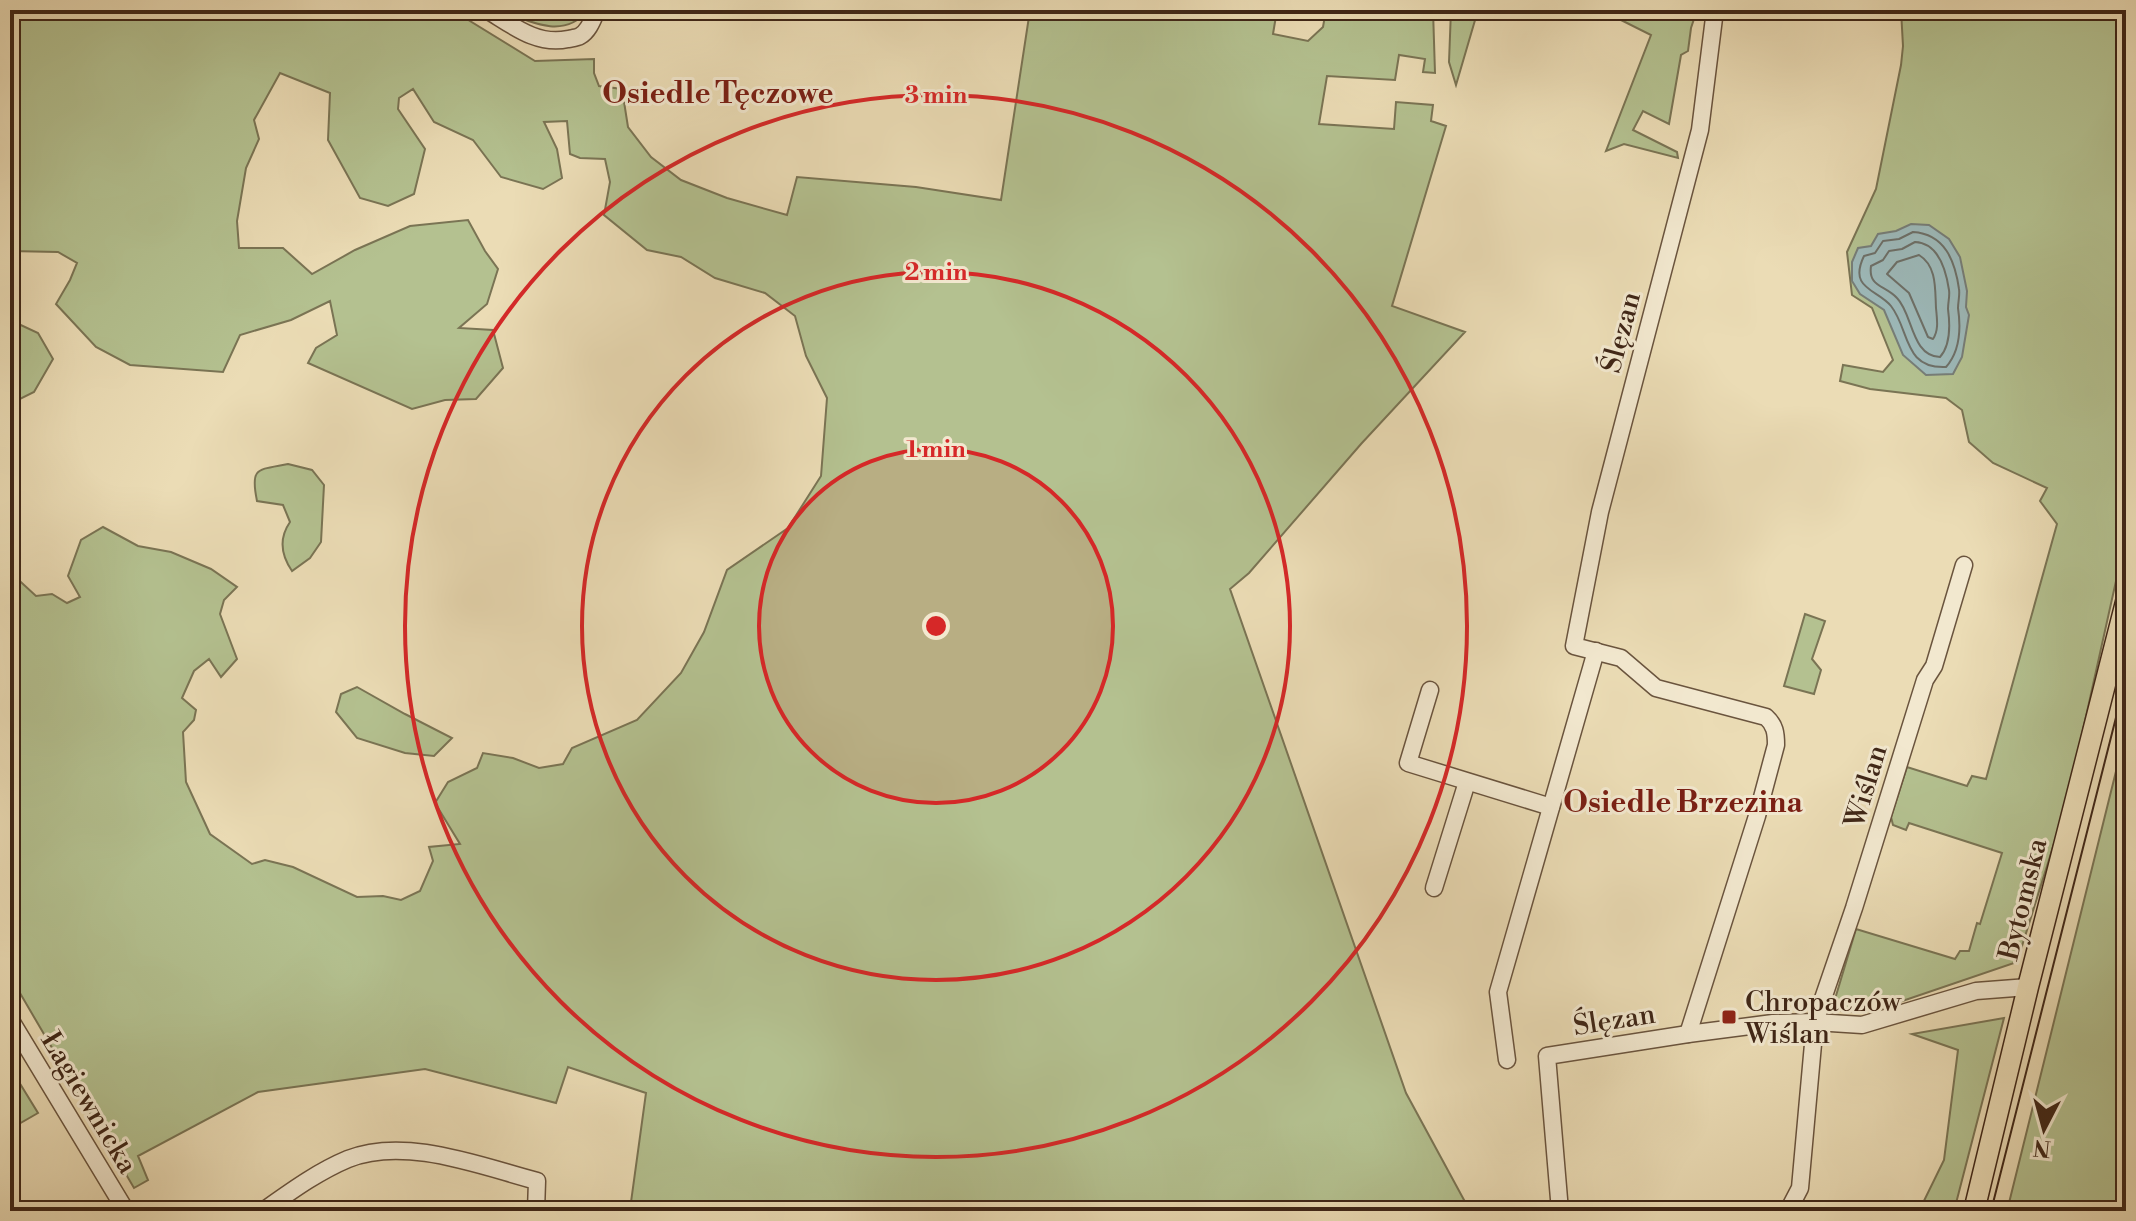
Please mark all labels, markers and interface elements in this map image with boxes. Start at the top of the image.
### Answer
district label: Osiedle Tęczowe [602,75,834,113]
text: 3 min [905,81,968,111]
text: 2 min [904,258,968,288]
street label: Ślęzan [1592,287,1649,377]
text: 1 min [906,435,966,465]
centre of rings [922,612,950,640]
street label: Wiślan [1837,740,1896,833]
district label: Osiedle Brzezina [1563,784,1804,822]
street label: Bytomska [1991,834,2056,965]
place label: Chropaczów Wiślan [1744,985,1902,1052]
street label: Ślęzan [1570,995,1658,1044]
marker: Chropaczów Wiślan [1720,1008,1738,1026]
street label: Łagiewnicka [33,1025,145,1181]
north arrow [2004,1089,2084,1169]
text: N [2031,1133,2052,1162]

